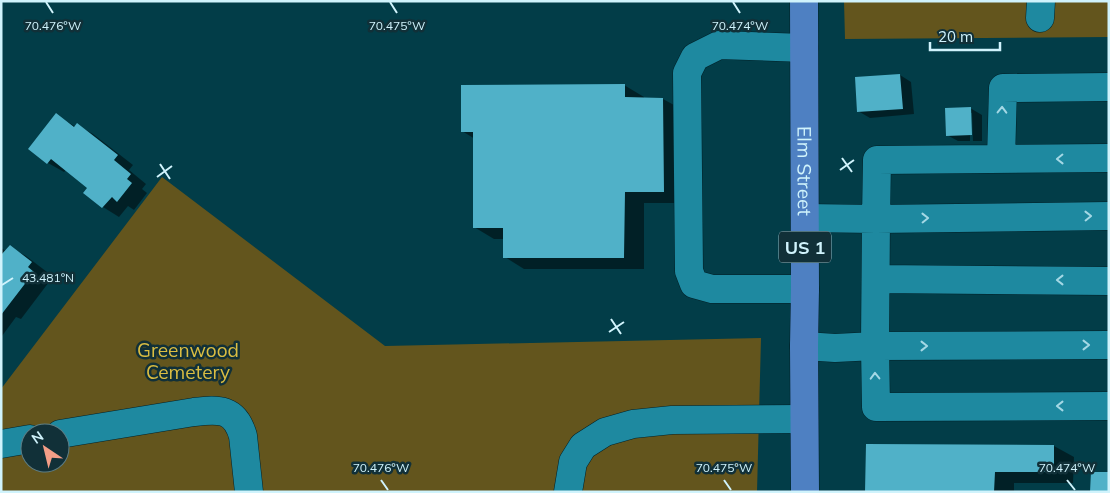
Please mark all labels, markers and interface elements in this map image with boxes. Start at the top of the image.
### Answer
text: 70.476°W [25,18,81,33]
text: 70.475°W [369,18,425,33]
text: 70.474°W [712,18,768,33]
scale bar [930,20,1000,52]
text: 20 m [938,27,973,46]
one-way arrow [997,106,1008,114]
street label: Elm Street [792,126,817,216]
one-way arrow [1056,154,1064,164]
one-way arrow [1084,211,1092,221]
one-way arrow [922,213,929,223]
road number: US 1 [779,232,831,262]
text: 43.481°N [22,270,74,285]
one-way arrow [1056,275,1064,285]
park label: Greenwood Cemetery [137,338,239,384]
one-way arrow [1083,340,1091,350]
one-way arrow [920,341,928,351]
one-way arrow [870,372,881,380]
one-way arrow [1056,401,1064,411]
north arrow [20,423,70,473]
text: N [28,427,47,448]
text: 70.476°W [353,460,409,475]
text: 70.475°W [696,460,752,475]
text: 70.474°W [1039,460,1095,475]

